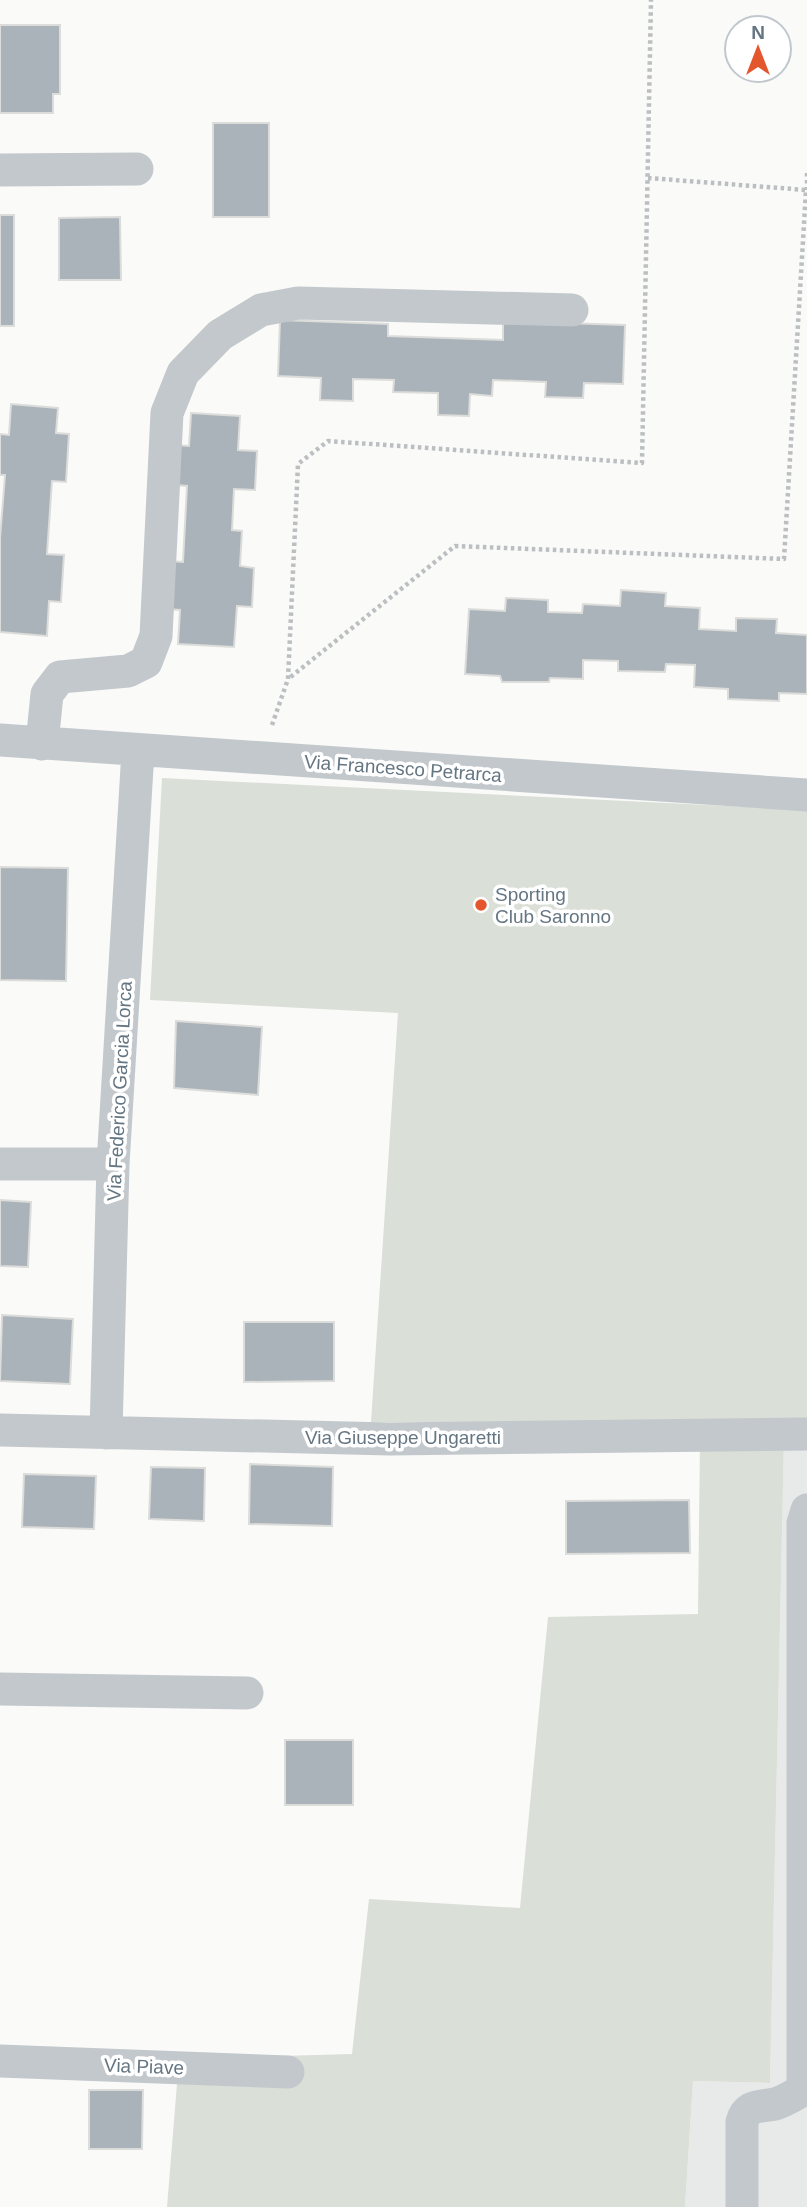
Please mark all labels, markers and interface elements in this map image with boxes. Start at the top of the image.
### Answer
north arrow [723,14,793,84]
text: N [751,22,765,43]
street label: Via Francesco Petrarca [303,751,503,786]
place label: Sporting Club Saronno [495,884,611,927]
marker: Sporting Club Saronno [473,897,489,913]
street label: Via Federico Garcia Lorca [103,980,136,1202]
street label: Via Giuseppe Ungaretti [305,1427,501,1448]
street label: Via Piave [104,2055,184,2078]

